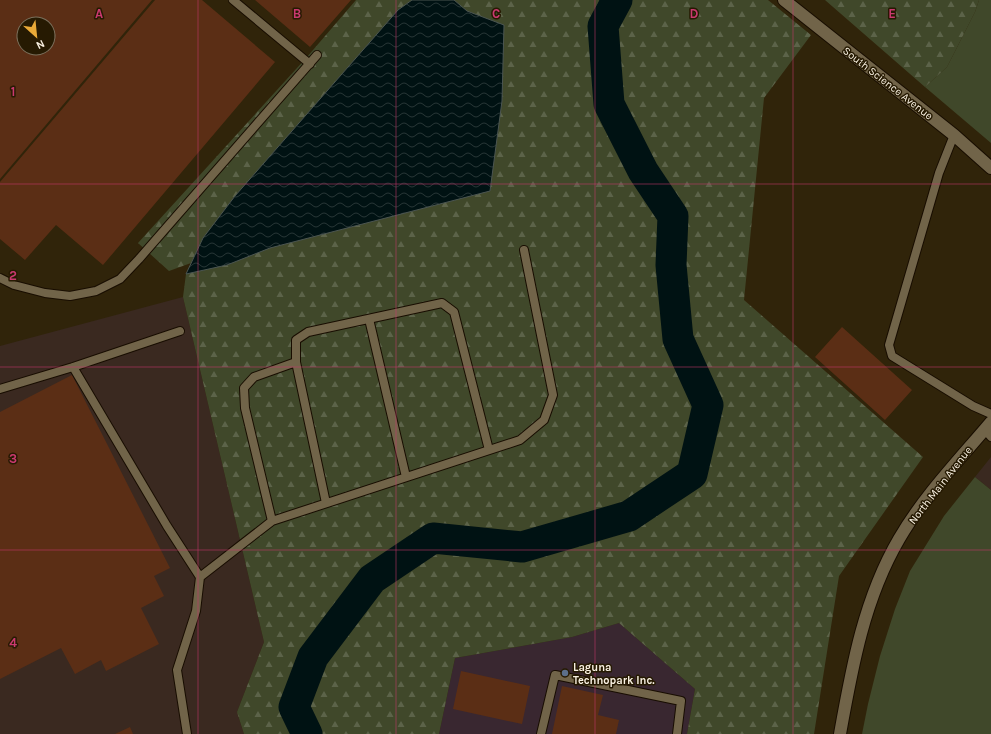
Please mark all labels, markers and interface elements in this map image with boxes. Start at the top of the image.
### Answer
text: A [95,6,103,21]
text: B [293,6,301,21]
text: C [492,6,500,21]
text: D [690,6,699,21]
text: E [888,6,896,21]
north arrow [16,16,56,56]
text: N [34,37,47,52]
street label: South Science Avenue [840,44,936,123]
text: 1 [11,84,15,99]
text: 2 [9,268,17,283]
street label: North Main Avenue [906,444,975,527]
text: 3 [9,451,17,466]
text: 4 [9,635,17,650]
place label: Laguna Technopark Inc. [573,661,655,687]
marker: Laguna Technopark Inc. [560,668,570,678]

